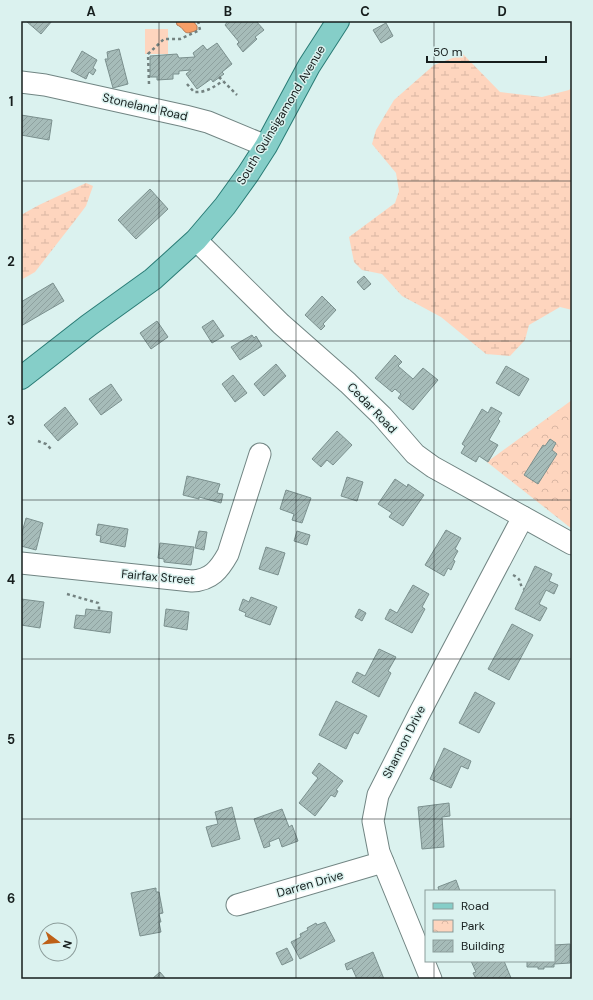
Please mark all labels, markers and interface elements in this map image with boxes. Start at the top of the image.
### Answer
text: A [86,3,96,20]
text: B [224,3,232,20]
text: C [360,3,370,20]
text: D [497,3,507,20]
scale bar [427,38,546,64]
street label: South Quinsigamond Avenue [233,42,329,188]
text: 50 m [433,44,462,60]
street label: Stoneland Road [101,89,189,125]
text: 1 [9,93,13,110]
text: 2 [7,253,15,270]
street label: Cedar Road [344,379,400,437]
text: 3 [7,412,15,429]
street label: Fairfax Street [121,566,196,588]
text: 4 [7,571,15,588]
street label: Shannon Drive [379,703,429,781]
text: 5 [7,731,15,748]
street label: Darren Drive [275,867,345,901]
text: 6 [7,890,15,907]
legend [425,890,555,962]
text: Road [461,898,489,914]
text: Park [461,918,485,934]
north arrow [38,922,78,962]
text: Building [461,938,505,954]
text: N [60,939,75,951]

